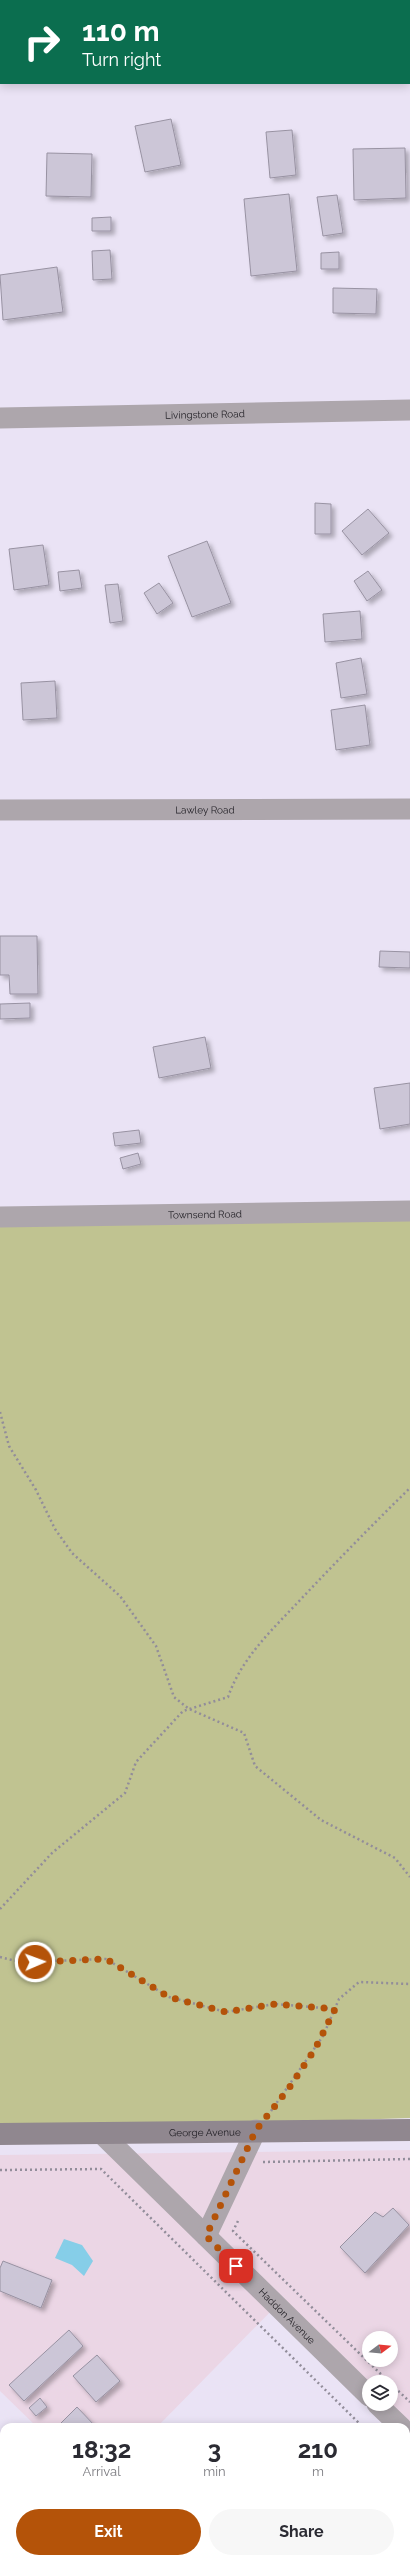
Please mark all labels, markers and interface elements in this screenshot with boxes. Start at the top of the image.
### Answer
text: 110 m [82,15,160,48]
icon: right [16,16,68,68]
text: Turn right [82,49,161,70]
street label: Livingstone Road [165,408,245,420]
street label: Lawley Road [175,804,235,815]
street label: Townsend Road [168,1208,242,1220]
position arrow [14,1941,56,1983]
street label: George Avenue [169,2126,241,2138]
pin [219,2249,253,2283]
icon: arrive [225,2255,247,2277]
street label: Haddon Avenue [257,2286,318,2346]
north arrow [362,2331,398,2367]
map controls [362,2331,398,2411]
button: layers [362,2375,398,2411]
text: 18:32 [72,2435,131,2464]
text: 3 [208,2435,221,2464]
text: 210 [298,2435,338,2464]
text: Arrival [83,2464,121,2479]
text: min [203,2464,226,2479]
text: m [312,2464,324,2479]
button: Exit [16,2509,201,2555]
button: Share [209,2509,394,2555]

